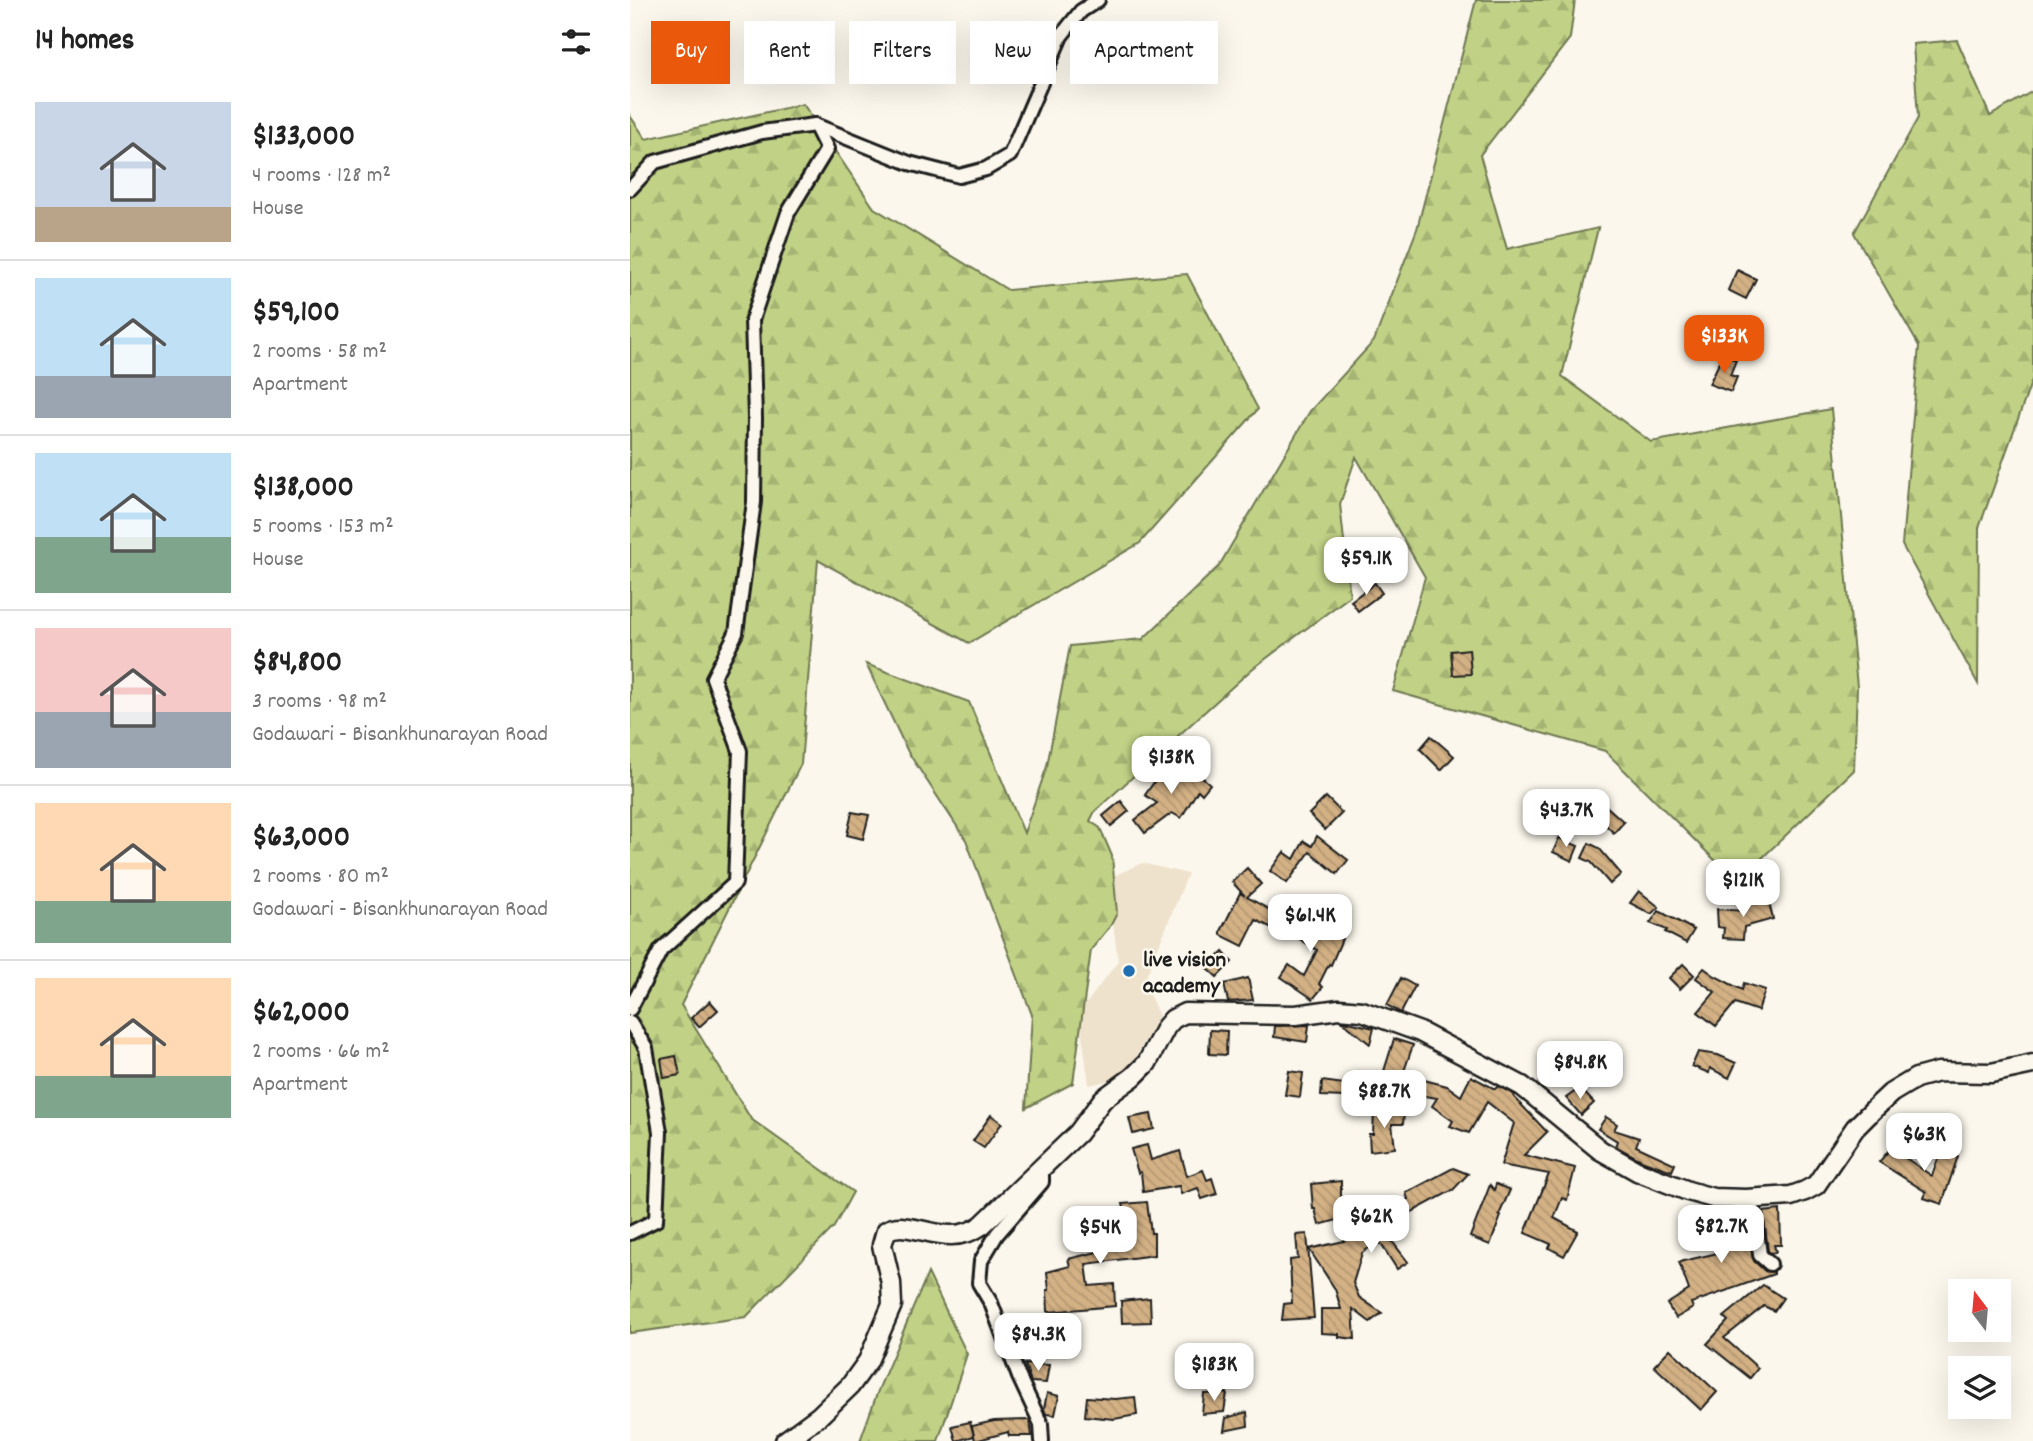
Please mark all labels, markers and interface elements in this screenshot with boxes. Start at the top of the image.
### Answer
text: 14 homes [35,21,134,64]
chip: Buy [651,21,730,84]
chip: Rent [744,21,835,84]
chip: Filters [849,21,956,84]
chip: New [970,21,1056,84]
chip: Apartment [1070,21,1218,84]
icon: filters [557,23,595,61]
text: $133,000 [252,117,355,160]
icon: home [91,130,175,214]
text: 4 rooms · 128 m² [252,160,391,193]
text: House [252,193,304,226]
text: $59,100 [252,293,340,336]
icon: home [91,306,175,390]
pin: $133K [1675,316,1773,375]
text: $133K [1700,321,1748,354]
text: 2 rooms · 58 m² [252,336,387,369]
text: Apartment [252,369,348,402]
text: $138,000 [252,468,354,511]
icon: home [91,481,175,565]
text: 5 rooms · 153 m² [252,511,394,544]
pin: $59.1K [1309,538,1423,597]
text: $59.1K [1340,543,1392,576]
text: House [252,544,304,577]
text: $84,800 [252,643,342,686]
icon: home [91,656,175,740]
text: 3 rooms · 98 m² [252,686,387,719]
text: Godawari - Bisankhunarayan Road [252,719,548,752]
pin: $138K [1122,736,1220,796]
text: $138K [1148,742,1194,775]
pin: $43.7K [1509,790,1623,849]
text: $43.7K [1539,795,1593,828]
text: $63,000 [252,818,350,861]
icon: home [91,831,175,915]
pin: $121K [1694,860,1792,919]
text: 2 rooms · 80 m² [252,861,389,894]
text: $121K [1722,865,1764,898]
text: Godawari - Bisankhunarayan Road [252,894,548,927]
pin: $61.4K [1253,894,1367,954]
text: $61.4K [1284,900,1336,933]
place label: live vision academy [1143,945,1227,1004]
marker: live vision academy [1121,963,1137,979]
text: $62,000 [252,993,350,1036]
icon: home [91,1006,175,1090]
text: 2 rooms · 66 m² [252,1036,390,1069]
pin: $84.8K [1523,1042,1637,1101]
text: $84.8K [1553,1047,1607,1080]
text: Apartment [252,1069,348,1102]
pin: $88.7K [1327,1070,1441,1130]
text: $88.7K [1357,1076,1411,1109]
pin: $63K [1883,1114,1965,1173]
text: $63K [1902,1119,1946,1152]
pin: $62K [1330,1196,1412,1255]
text: $62K [1349,1201,1393,1234]
pin: $54K [1059,1206,1141,1266]
pin: $82.7K [1664,1206,1778,1265]
text: $82.7K [1694,1211,1748,1244]
text: $54K [1079,1212,1121,1245]
north arrow [1948,1279,2011,1342]
map controls [1948,1279,2011,1419]
pin: $84.3K [981,1314,1095,1373]
text: $84.3K [1010,1319,1066,1352]
pin: $183K [1165,1344,1263,1403]
text: $183K [1191,1349,1237,1382]
button: layers [1948,1356,2011,1419]

